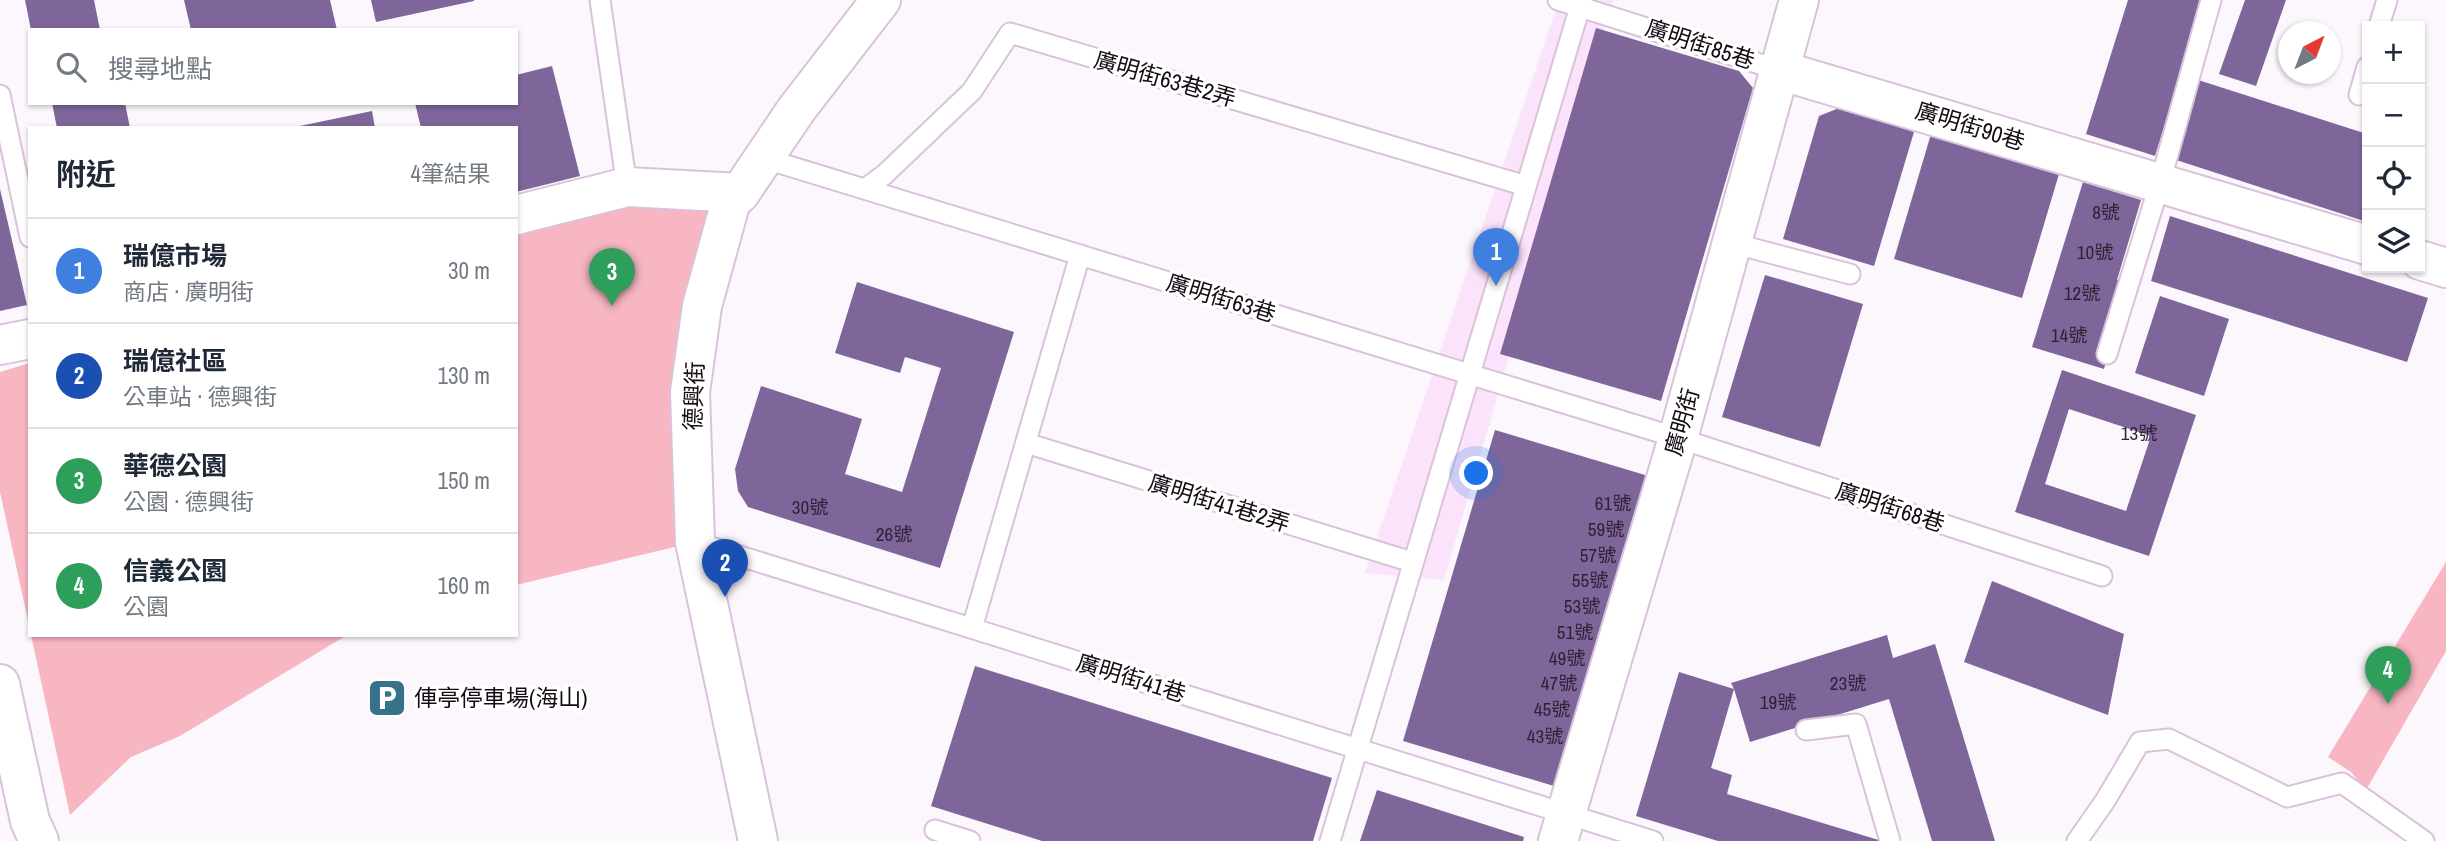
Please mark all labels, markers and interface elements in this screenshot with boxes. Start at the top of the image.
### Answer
street label: 廣明街85巷 [1642,11,1759,76]
north arrow [2278,21,2341,84]
map controls [2362,21,2425,273]
button: + [2362,21,2425,84]
search box [28,28,518,105]
street label: 廣明街63巷2弄 [1090,43,1240,114]
icon: search [52,48,90,86]
text: 搜尋地點 [108,51,212,86]
button: − [2362,84,2425,147]
street label: 廣明街90巷 [1912,94,2029,157]
button: locate [2362,147,2425,210]
text: 附近 [56,154,116,194]
text: 4筆結果 [411,158,490,189]
house number: 8號 [2092,199,2120,225]
button: layers [2362,210,2425,273]
pin: 1 [1473,228,1519,286]
text: 瑞億市場 [123,238,227,273]
house number: 10號 [2077,239,2113,265]
pin: 3 [589,248,635,306]
text: 1 [74,255,84,286]
text: 30 m [448,255,490,286]
street label: 廣明街63巷 [1163,266,1280,329]
text: 商店 · 廣明街 [123,276,254,307]
house number: 12號 [2064,280,2100,306]
house number: 14號 [2051,322,2087,348]
text: 瑞億社區 [123,343,227,378]
text: 2 [74,360,84,391]
text: 130 m [438,360,490,391]
street label: 德興街 [677,361,710,431]
text: 公車站 · 德興街 [123,381,277,412]
street label: 廣明街 [1657,384,1706,459]
house number: 13號 [2121,420,2157,446]
text: 華德公園 [123,448,227,483]
your location [1459,456,1493,490]
text: 3 [74,465,84,496]
text: 150 m [438,465,490,496]
street label: 廣明街41巷2弄 [1145,466,1294,539]
street label: 廣明街68巷 [1832,474,1949,539]
text: 公園 · 德興街 [123,486,254,517]
house number: 61號 [1595,490,1631,516]
house number: 30號 [792,494,828,520]
house number: 59號 [1588,516,1624,542]
house number: 26號 [876,521,912,547]
pin: 2 [702,539,748,597]
house number: 57號 [1580,542,1616,568]
text: 信義公園 [123,553,227,588]
house number: 55號 [1572,567,1608,593]
text: 4 [74,570,84,601]
text: 160 m [438,570,490,601]
text: 公園 [123,591,169,622]
house number: 53號 [1564,593,1600,619]
house number: 51號 [1557,619,1593,645]
house number: 49號 [1549,645,1585,671]
street label: 廣明街41巷 [1073,646,1190,709]
pin: 4 [2365,646,2411,704]
house number: 47號 [1541,670,1577,696]
house number: 23號 [1830,670,1866,696]
parking icon: 俥亭停車場(海山) [366,677,408,719]
place label: 俥亭停車場(海山) [414,682,588,713]
house number: 19號 [1760,689,1796,715]
house number: 45號 [1534,696,1570,722]
house number: 43號 [1527,723,1563,749]

